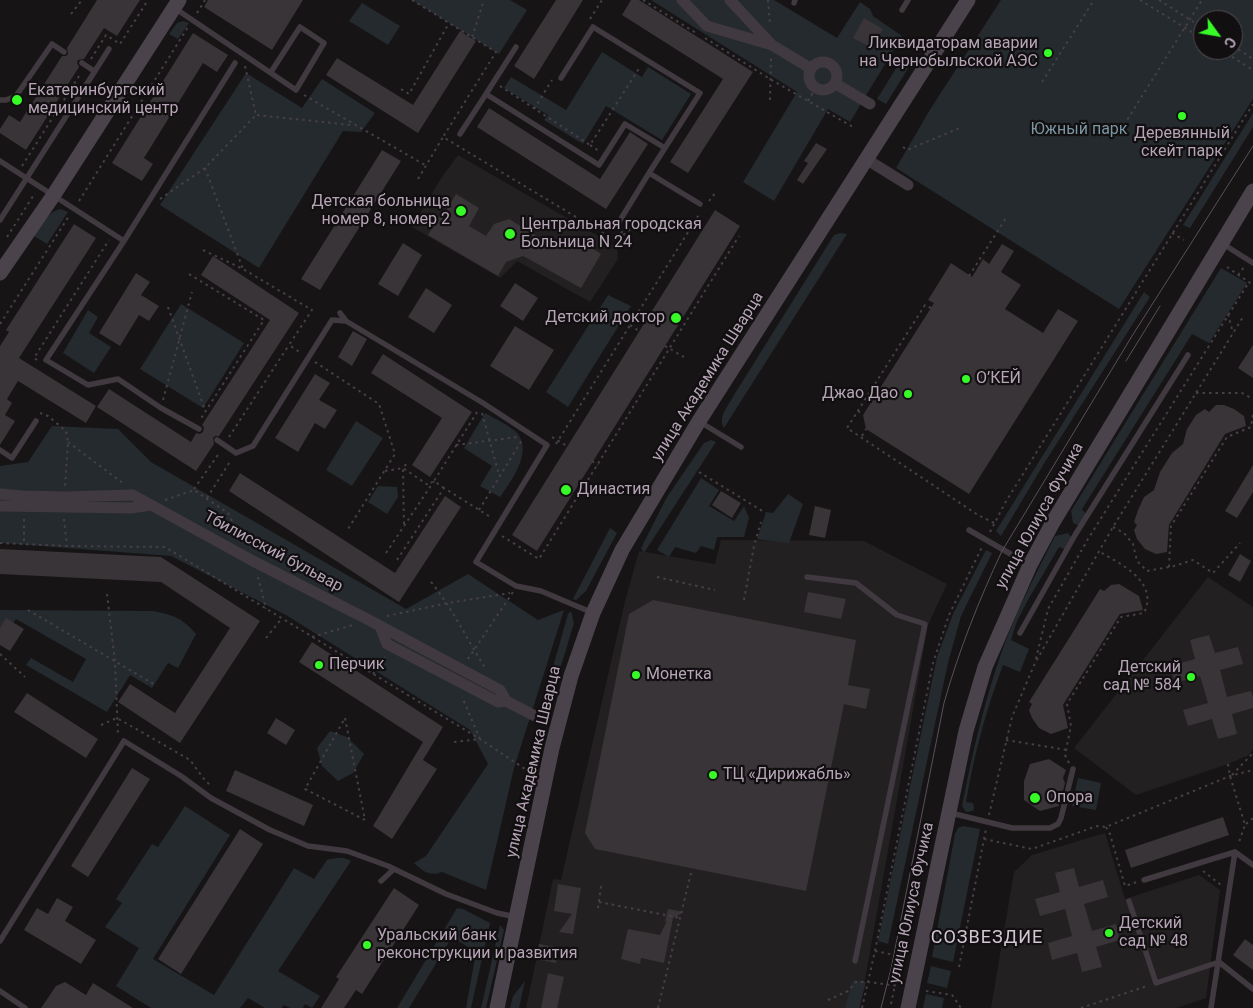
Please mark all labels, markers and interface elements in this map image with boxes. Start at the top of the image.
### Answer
north arrow [1193,10,1243,60]
place label: Ликвидаторам аварии на Чернобыльской АЭС [859,34,1038,72]
text: С [1221,34,1239,51]
marker: Ликвидаторам аварии на Чернобыльской АЭС [1042,47,1054,59]
place label: Екатеринбургский медицинский центр [28,81,179,119]
marker: Екатеринбургский медицинский центр [10,93,24,107]
marker: Деревянный скейт парк [1176,110,1188,122]
park label: Южный парк [1031,120,1127,140]
place label: Деревянный скейт парк [1134,124,1230,162]
place label: Детская больница номер 8, номер 2 [312,192,450,230]
marker: Детская больница номер 8, номер 2 [454,204,468,218]
place label: Центральная городская Больница N 24 [521,215,702,253]
marker: Центральная городская Больница N 24 [503,227,517,241]
street label: улица Академика Шварца [648,289,768,465]
place label: Детский доктор [545,308,665,328]
marker: Детский доктор [669,311,683,325]
place label: О’КЕЙ [976,369,1021,389]
marker: О’КЕЙ [960,373,972,385]
place label: Джао Дао [822,384,898,404]
marker: Джао Дао [902,388,914,400]
street label: улица Юлиуса Фучика [992,440,1088,592]
place label: Династия [577,480,650,500]
marker: Династия [559,483,573,497]
street label: Тбилисский бульвар [200,507,346,597]
place label: Перчик [329,655,384,675]
place label: Детский сад № 584 [1103,658,1181,696]
marker: Перчик [313,659,325,671]
street label: улица Академика Шварца [503,664,565,860]
place label: Монетка [646,665,712,685]
marker: Монетка [630,669,642,681]
marker: Детский сад № 584 [1185,671,1197,683]
place label: ТЦ «Дирижабль» [723,765,850,785]
marker: ТЦ «Дирижабль» [707,769,719,781]
place label: Опора [1046,788,1093,808]
marker: Опора [1028,791,1042,805]
street label: улица Юлиуса Фучика [886,821,938,985]
place label: Детский сад № 48 [1119,914,1188,952]
place label: Уральский банк реконструкции и развития [377,926,578,964]
district label: СОЗВЕЗДИЕ [930,927,1044,949]
marker: Детский сад № 48 [1103,927,1115,939]
marker: Уральский банк реконструкции и развития [361,939,373,951]

